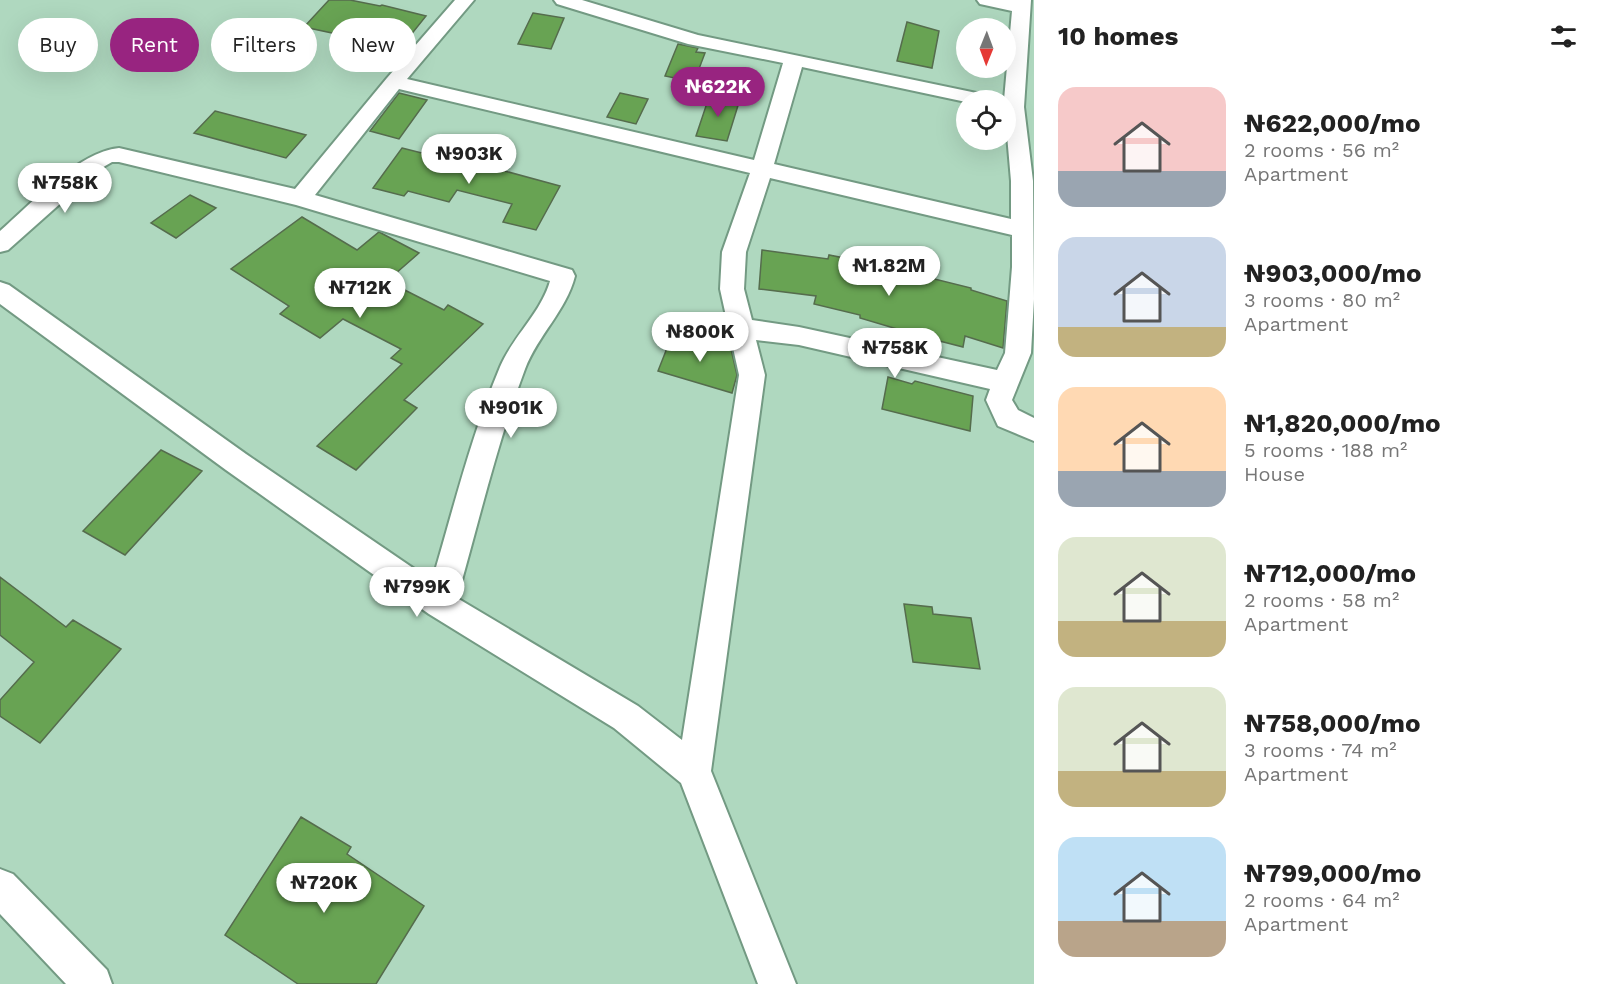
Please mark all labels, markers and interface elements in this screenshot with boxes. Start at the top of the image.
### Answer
chip: Buy [18,18,98,72]
chip: Rent [110,18,199,72]
chip: Filters [211,18,317,72]
chip: New [329,18,416,72]
north arrow [956,18,1016,78]
map controls [956,18,1016,150]
icon: filters [1547,20,1580,53]
text: 10 homes [1058,21,1178,51]
pin: ₦622K [676,67,760,118]
text: ₦622K [685,74,751,98]
button: locate [956,90,1016,150]
text: ₦622,000/mo [1244,108,1421,138]
icon: home [1106,111,1178,183]
pin: ₦903K [427,134,511,185]
text: 2 rooms · 56 m² [1244,138,1399,162]
text: ₦903K [435,141,503,165]
text: Apartment [1244,162,1348,186]
pin: ₦758K [23,163,107,214]
text: ₦758K [32,170,98,194]
pin: ₦1.82M [840,246,938,297]
text: ₦1.82M [852,253,926,277]
text: ₦903,000/mo [1244,258,1422,288]
icon: home [1106,261,1178,333]
pin: ₦712K [318,268,402,319]
text: ₦712K [328,275,392,299]
text: 3 rooms · 80 m² [1244,288,1400,312]
pin: ₦800K [658,312,742,363]
text: Apartment [1244,312,1348,336]
text: ₦800K [666,319,734,343]
pin: ₦758K [853,328,937,379]
text: ₦758K [862,335,928,359]
pin: ₦901K [469,388,553,439]
text: ₦901K [479,395,543,419]
text: ₦1,820,000/mo [1244,408,1441,438]
icon: home [1106,411,1178,483]
text: 5 rooms · 188 m² [1244,438,1407,462]
text: House [1244,462,1305,486]
text: ₦712,000/mo [1244,558,1416,588]
icon: home [1106,561,1178,633]
pin: ₦799K [375,567,459,618]
text: ₦799K [383,574,451,598]
text: 2 rooms · 58 m² [1244,588,1399,612]
text: Apartment [1244,612,1348,636]
text: ₦758,000/mo [1244,708,1421,738]
icon: home [1106,711,1178,783]
text: 3 rooms · 74 m² [1244,738,1397,762]
text: Apartment [1244,762,1348,786]
text: ₦799,000/mo [1244,858,1421,888]
icon: home [1106,861,1178,933]
pin: ₦720K [282,863,366,914]
text: ₦720K [290,870,358,894]
text: 2 rooms · 64 m² [1244,888,1400,912]
text: Apartment [1244,912,1348,936]

